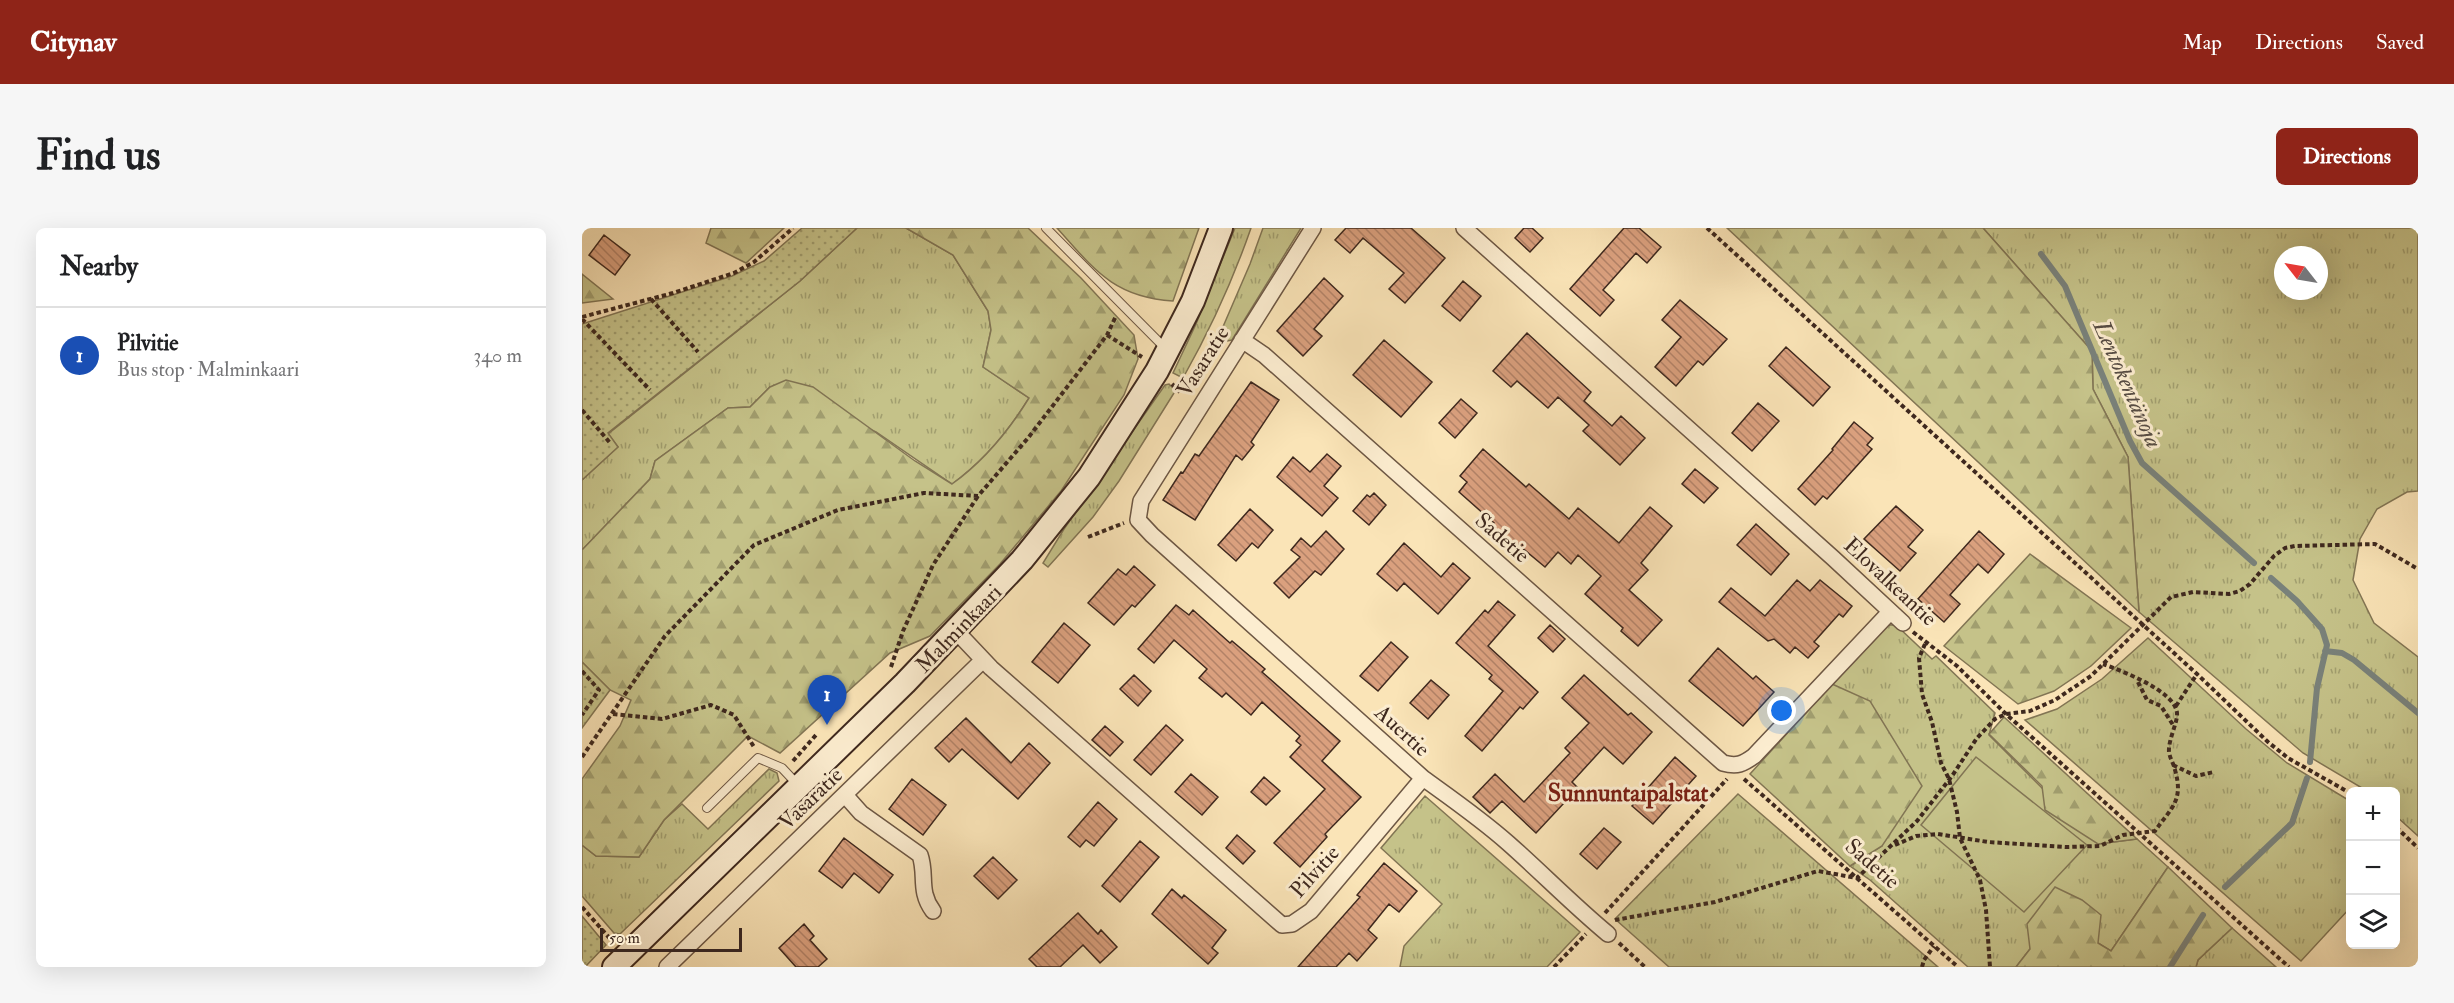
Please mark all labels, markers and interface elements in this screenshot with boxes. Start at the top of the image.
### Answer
text: Citynav [30,25,117,60]
text: Map [2182,29,2222,56]
text: Directions [2255,29,2343,56]
text: Saved [2376,29,2424,56]
button: Directions [2276,128,2418,185]
text: Find us [36,130,160,182]
north arrow [2274,246,2328,300]
text: Nearby [60,251,138,283]
water label: Lentokentänoja [2085,315,2169,453]
street label: Vasaratie [1170,321,1236,402]
text: Pilvitie [117,329,178,357]
text: 1 [76,343,83,368]
text: 340 m [474,343,522,368]
text: Bus stop · Malminkaari [117,357,299,382]
street label: Sadetie [1469,506,1535,569]
street label: Elovalkeantie [1838,531,1943,632]
street label: Malminkaari [910,578,1008,679]
pin: 1 [808,676,846,725]
your location [1767,696,1796,725]
street label: Auertie [1368,698,1436,763]
street label: Vasaratie [773,761,849,836]
district label: Sunnuntaipalstat [1548,778,1709,809]
map controls [2346,787,2400,949]
button: + [2346,787,2400,841]
street label: Sadetie [1839,832,1905,895]
street label: Pilvitie [1284,839,1346,904]
button: − [2346,841,2400,895]
button: layers [2346,895,2400,949]
scale bar [600,925,742,952]
text: 50 m [609,928,640,948]

